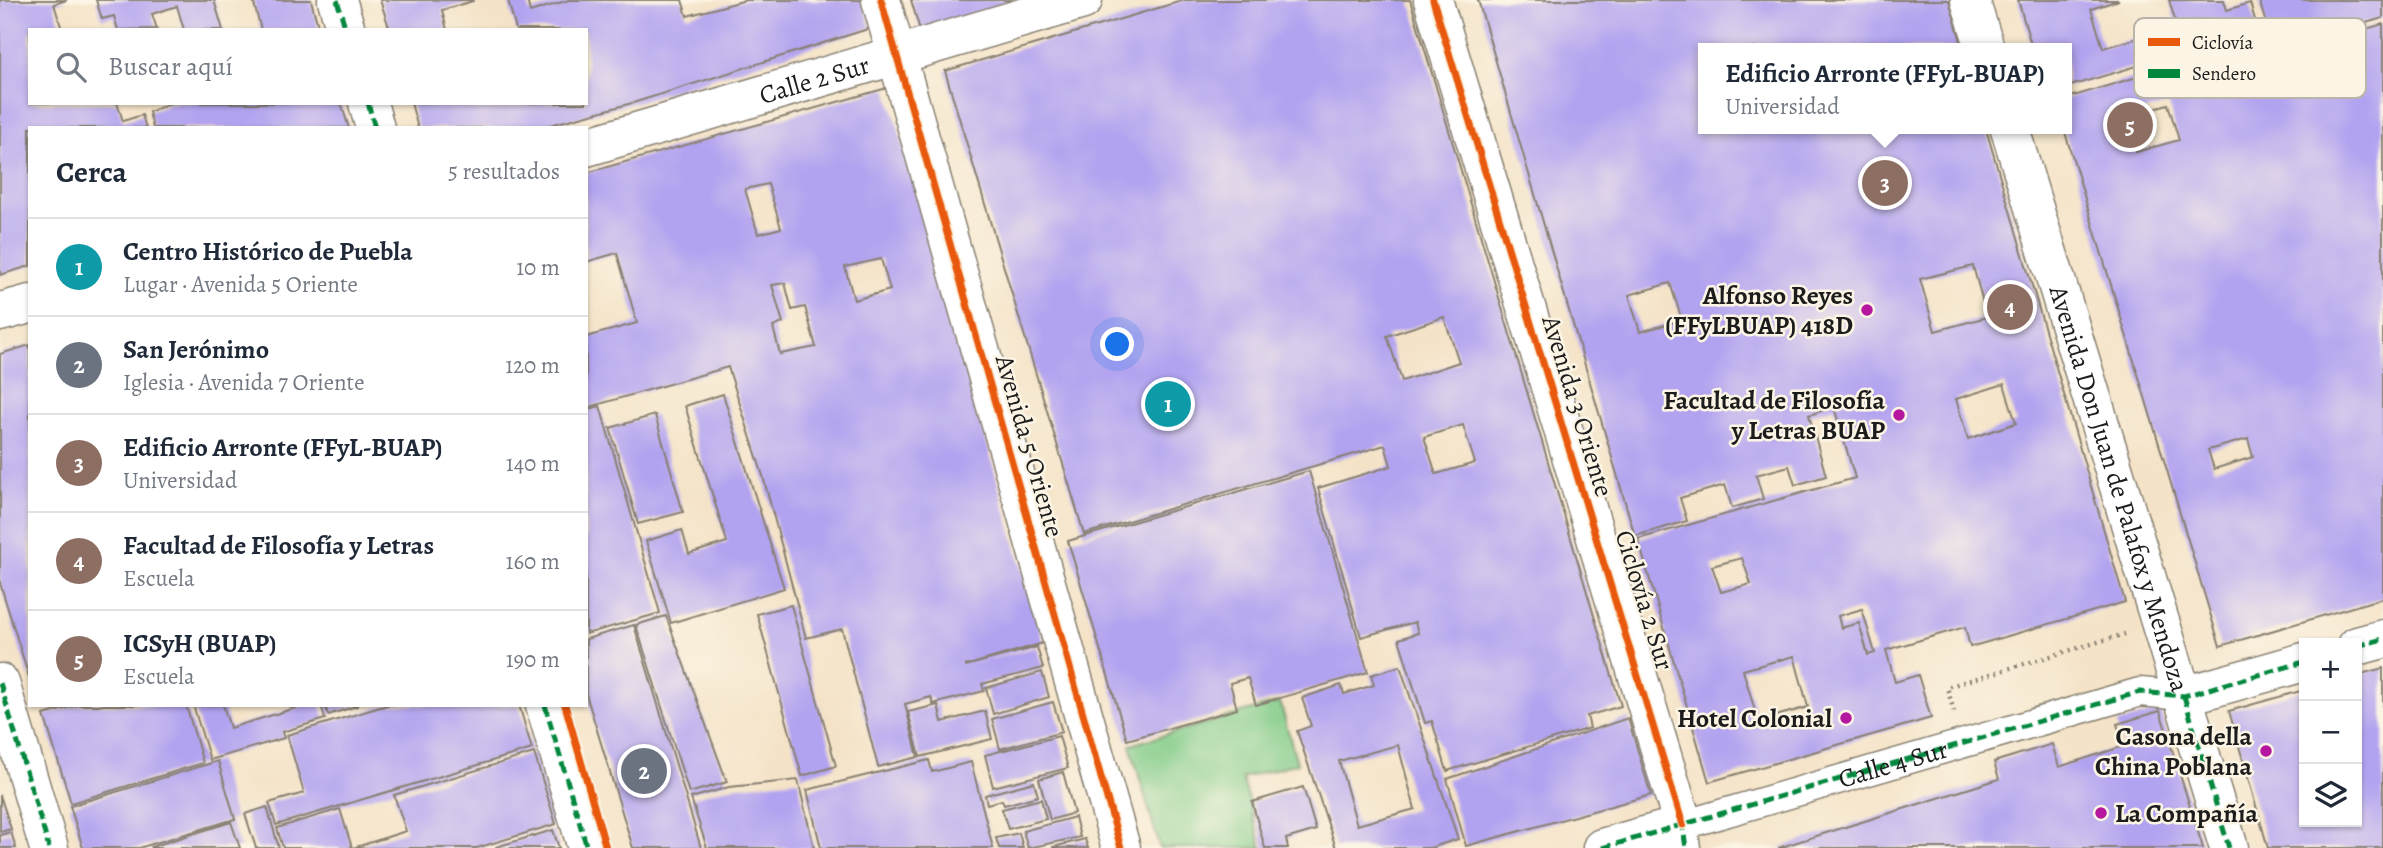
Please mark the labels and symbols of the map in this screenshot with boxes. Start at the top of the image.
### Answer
legend [2134,18,2366,98]
text: Ciclovía [2192,30,2254,56]
street label: Calle 2 Sur [755,47,874,113]
text: Sendero [2192,61,2256,87]
pin: 5 [2107,99,2153,151]
pin: 3 [1862,157,1908,209]
place label: Alfonso Reyes (FFyLBUAP) 418D [1665,278,1853,343]
pin: 4 [1987,281,2033,333]
street label: Avenida Don Juan de Palafox y Mendoza [2040,281,2197,696]
marker: Alfonso Reyes (FFyLBUAP) 418D [1859,302,1875,318]
street label: Avenida 3 Oriente [1533,310,1622,501]
your location [1100,327,1134,361]
street label: Avenida 5 Oriente [987,350,1072,541]
pin: 1 [1145,378,1191,430]
place label: Facultad de Filosofía y Letras BUAP [1663,383,1885,448]
marker: Facultad de Filosofía y Letras BUAP [1891,407,1907,423]
street label: Ciclovía 2 Sur [1607,526,1682,674]
place label: Hotel Colonial [1677,701,1832,736]
marker: Hotel Colonial [1838,710,1854,726]
place label: Casona della China Poblana [2095,719,2252,784]
street label: Calle 4 Sur [1834,732,1952,797]
marker: Casona della China Poblana [2258,743,2274,759]
pin: 2 [621,745,667,797]
place label: La Compañía [2115,796,2259,831]
marker: La Compañía [2093,805,2109,821]

